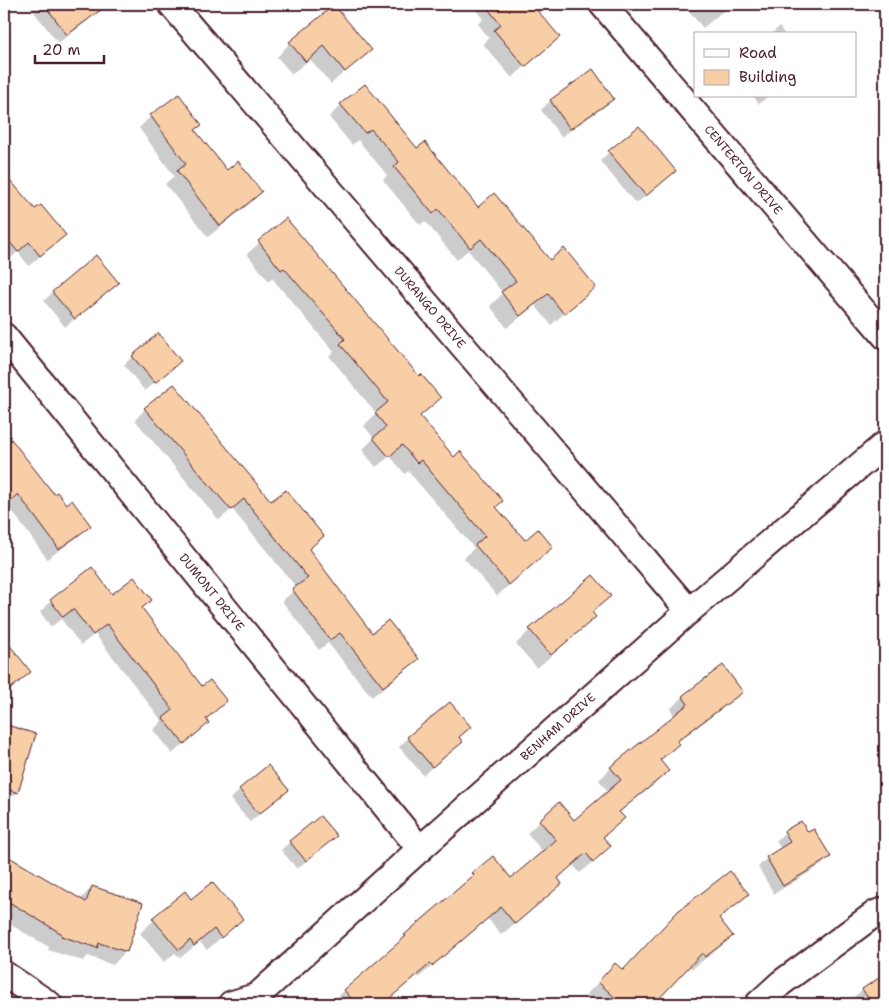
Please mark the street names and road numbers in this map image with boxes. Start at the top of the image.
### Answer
street label: CENTERTON DRIVE [701,122,786,218]
street label: DURANGO DRIVE [391,263,469,352]
street label: DUMONT DRIVE [176,550,248,634]
street label: BENHAM DRIVE [517,689,599,764]

